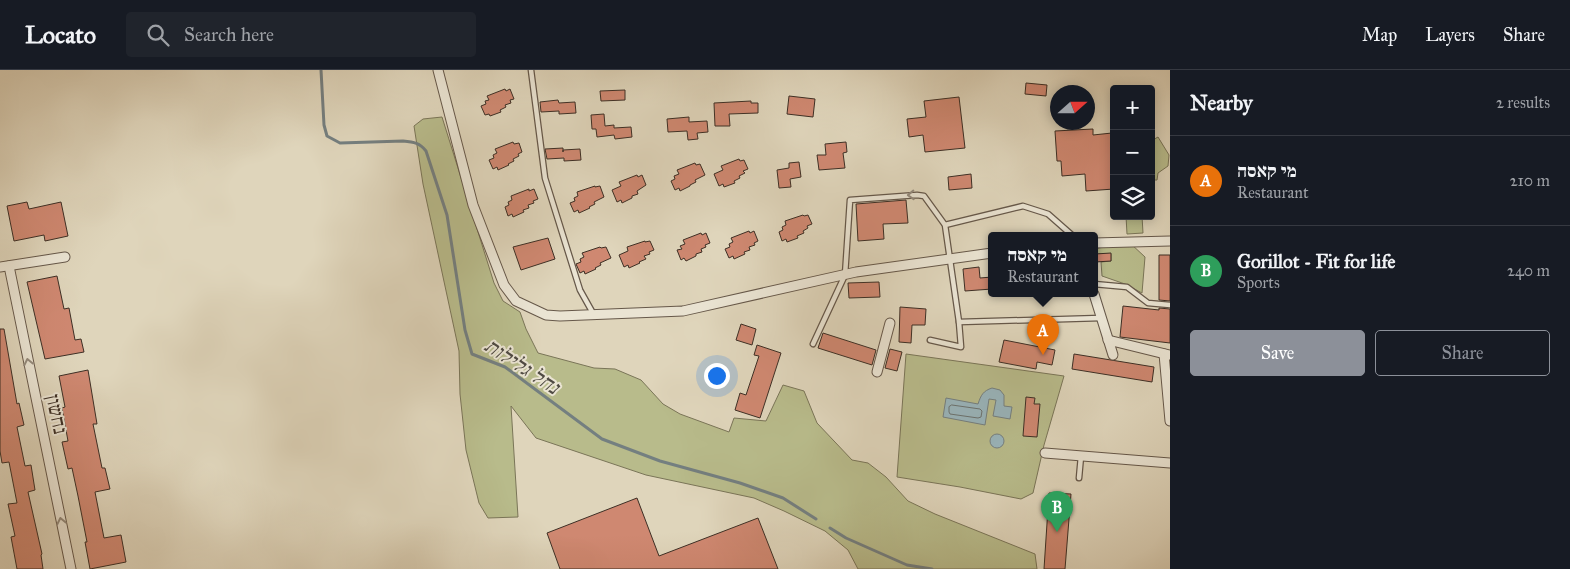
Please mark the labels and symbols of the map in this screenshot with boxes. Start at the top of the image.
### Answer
north arrow [1050,85,1095,130]
one-way arrow [907,190,915,201]
pin: A [1027,314,1059,355]
water label: נחל גלילות [480,332,566,401]
one-way arrow [24,358,34,366]
your location [704,363,730,389]
street label: נחשון [41,392,73,436]
pin: B [1041,491,1073,532]
one-way arrow [56,517,67,526]

